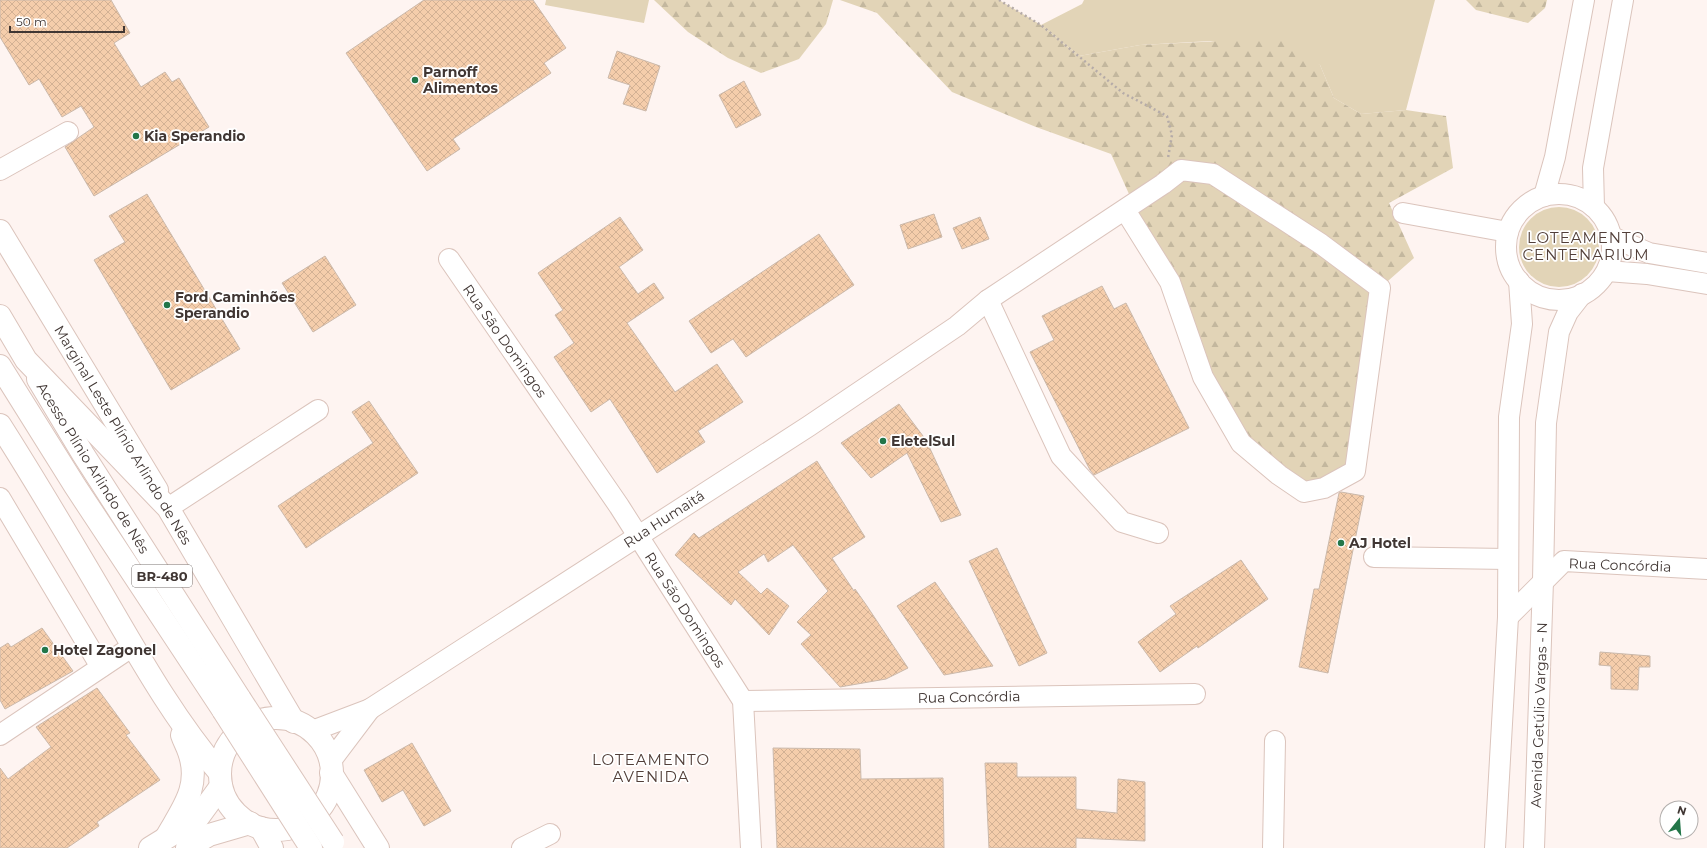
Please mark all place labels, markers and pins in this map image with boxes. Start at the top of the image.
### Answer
place label: Parnoff Alimentos [422,63,498,97]
marker: Parnoff Alimentos [410,75,420,85]
place label: Kia Sperandio [144,127,246,145]
marker: Kia Sperandio [131,131,141,141]
place label: Ford Caminhões Sperandio [175,288,296,322]
marker: Ford Caminhões Sperandio [162,300,172,310]
place label: EletelSul [891,432,955,450]
marker: EletelSul [878,436,888,446]
place label: AJ Hotel [1348,534,1411,552]
marker: AJ Hotel [1336,538,1346,548]
place label: Hotel Zagonel [53,641,156,659]
marker: Hotel Zagonel [40,645,50,655]

